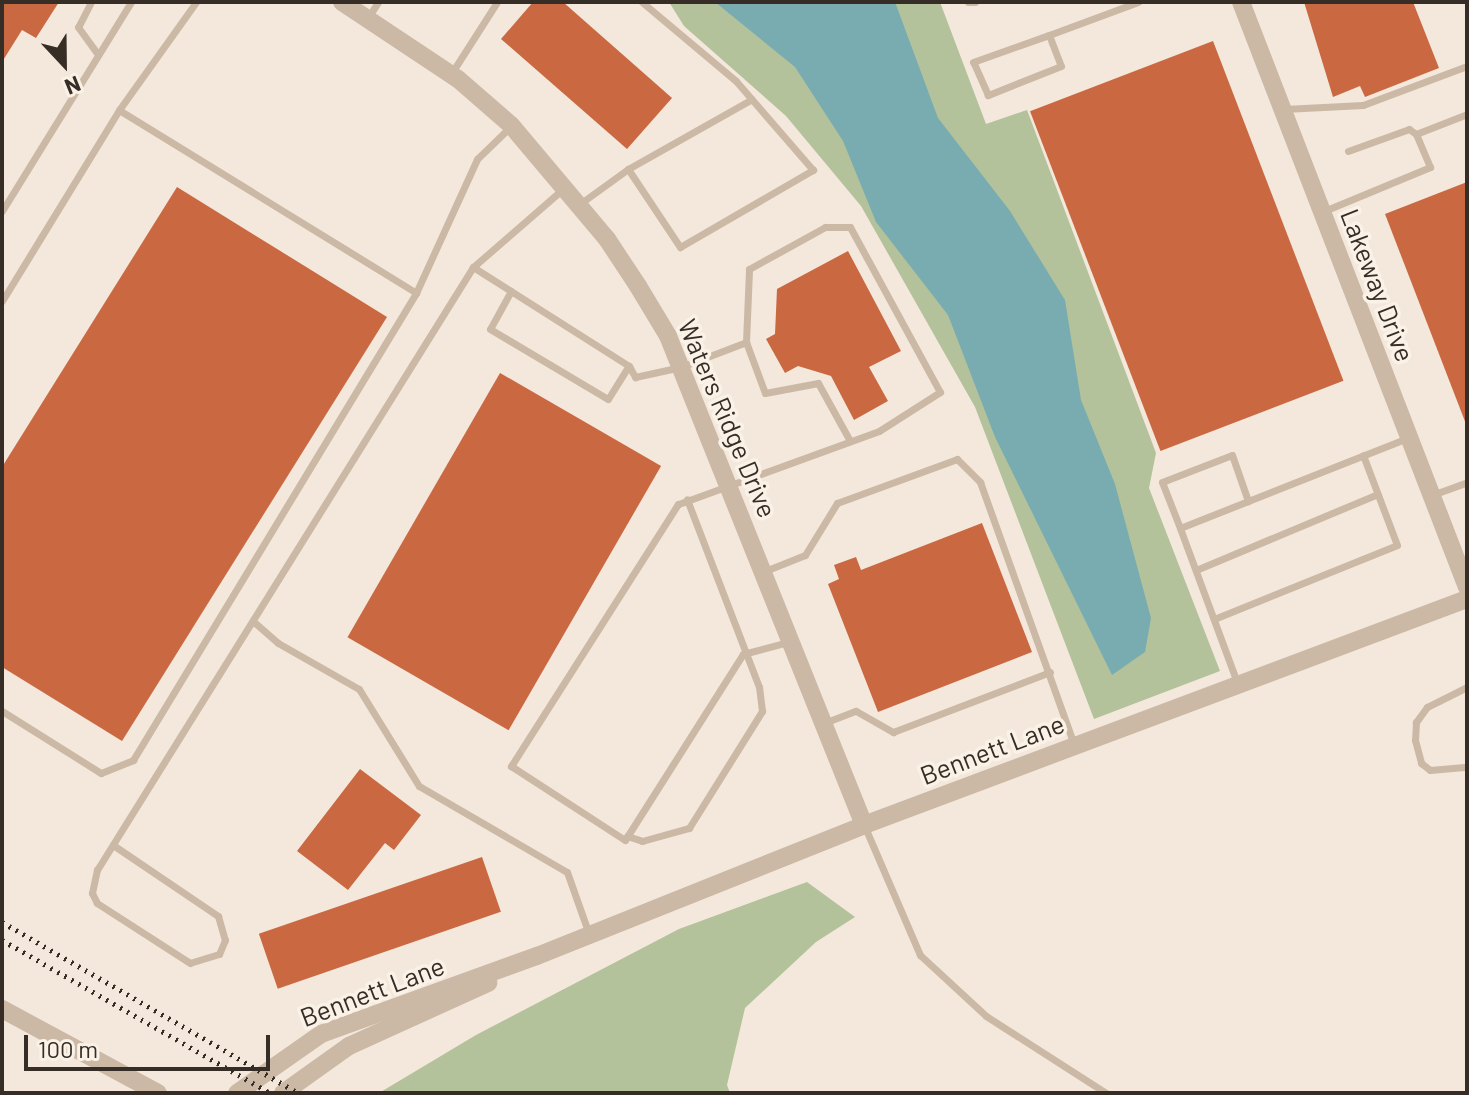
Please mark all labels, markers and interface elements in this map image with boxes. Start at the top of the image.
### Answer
north arrow [24,24,104,104]
text: N [61,71,85,101]
street label: Lakeway Drive [1335,204,1421,366]
street label: Waters Ridge Drive [672,314,784,522]
street label: Bennett Lane [916,707,1068,791]
street label: Bennett Lane [296,949,448,1033]
scale bar [28,1019,274,1069]
text: 100 m [38,1034,98,1063]

